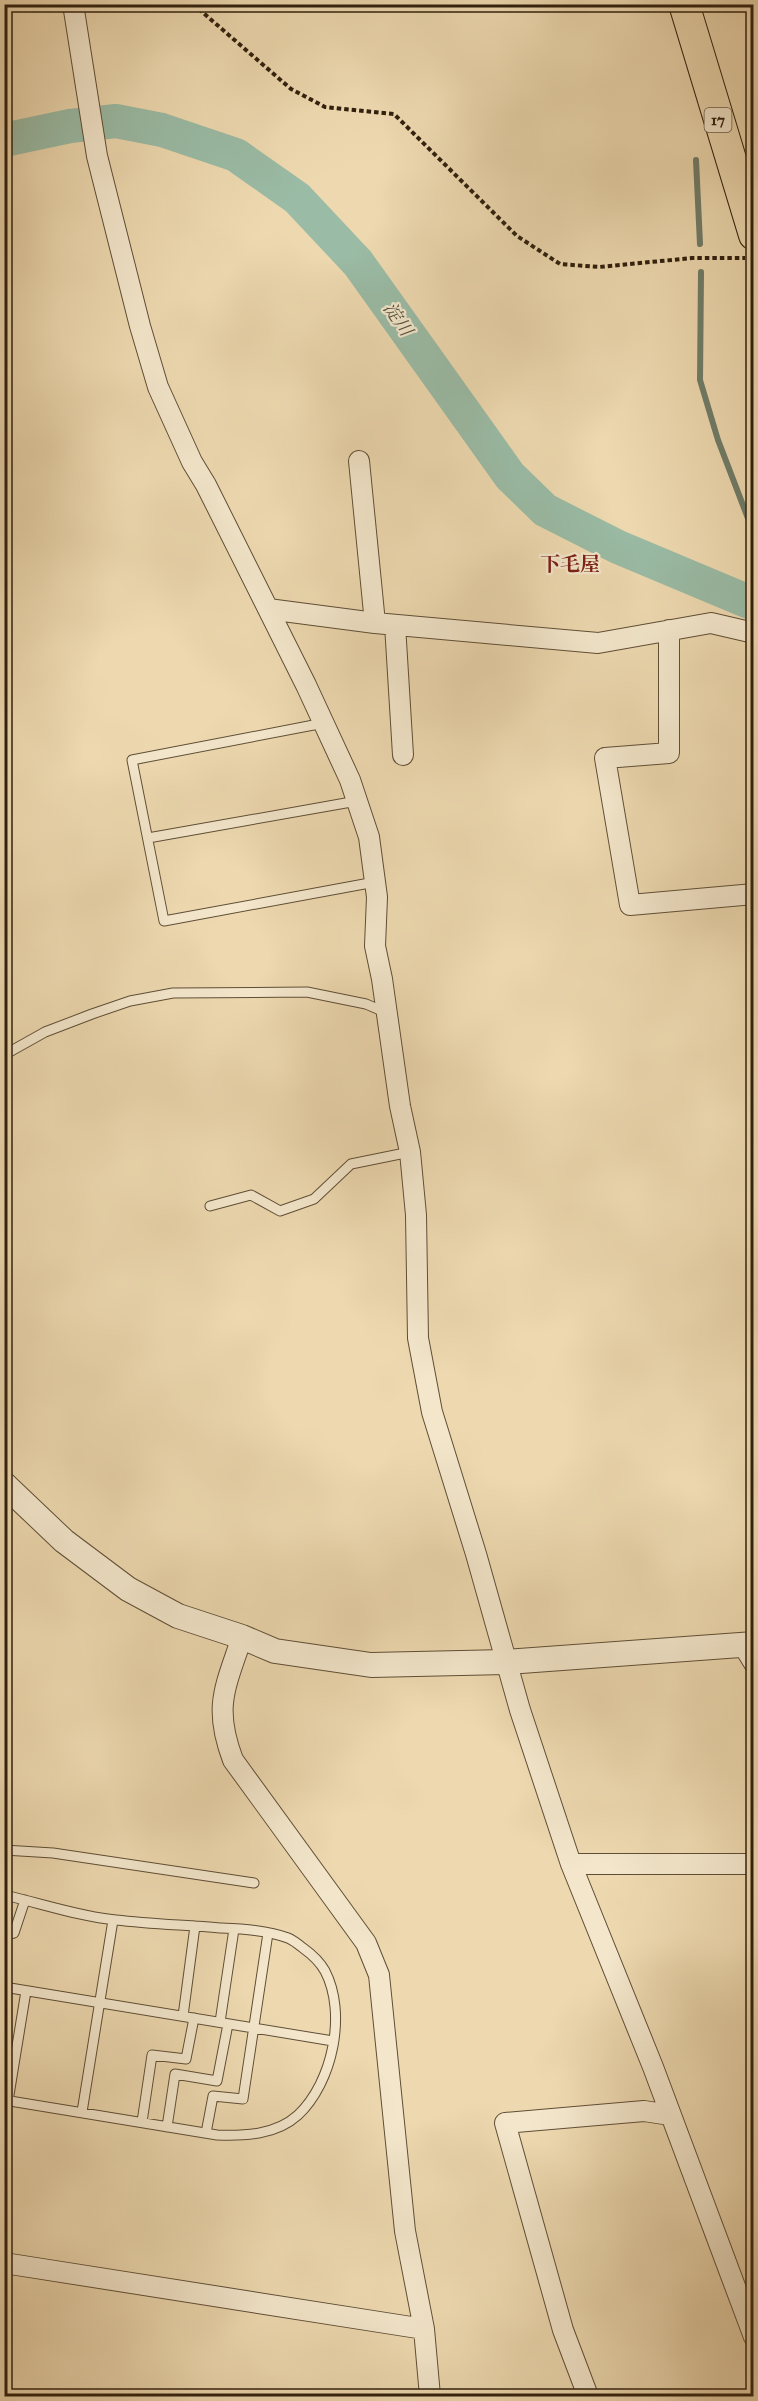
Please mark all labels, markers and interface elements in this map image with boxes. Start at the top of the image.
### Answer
road number: 17 [704,108,732,132]
water label: 淀川 [379,298,418,342]
district label: 下毛屋 [540,552,600,576]

